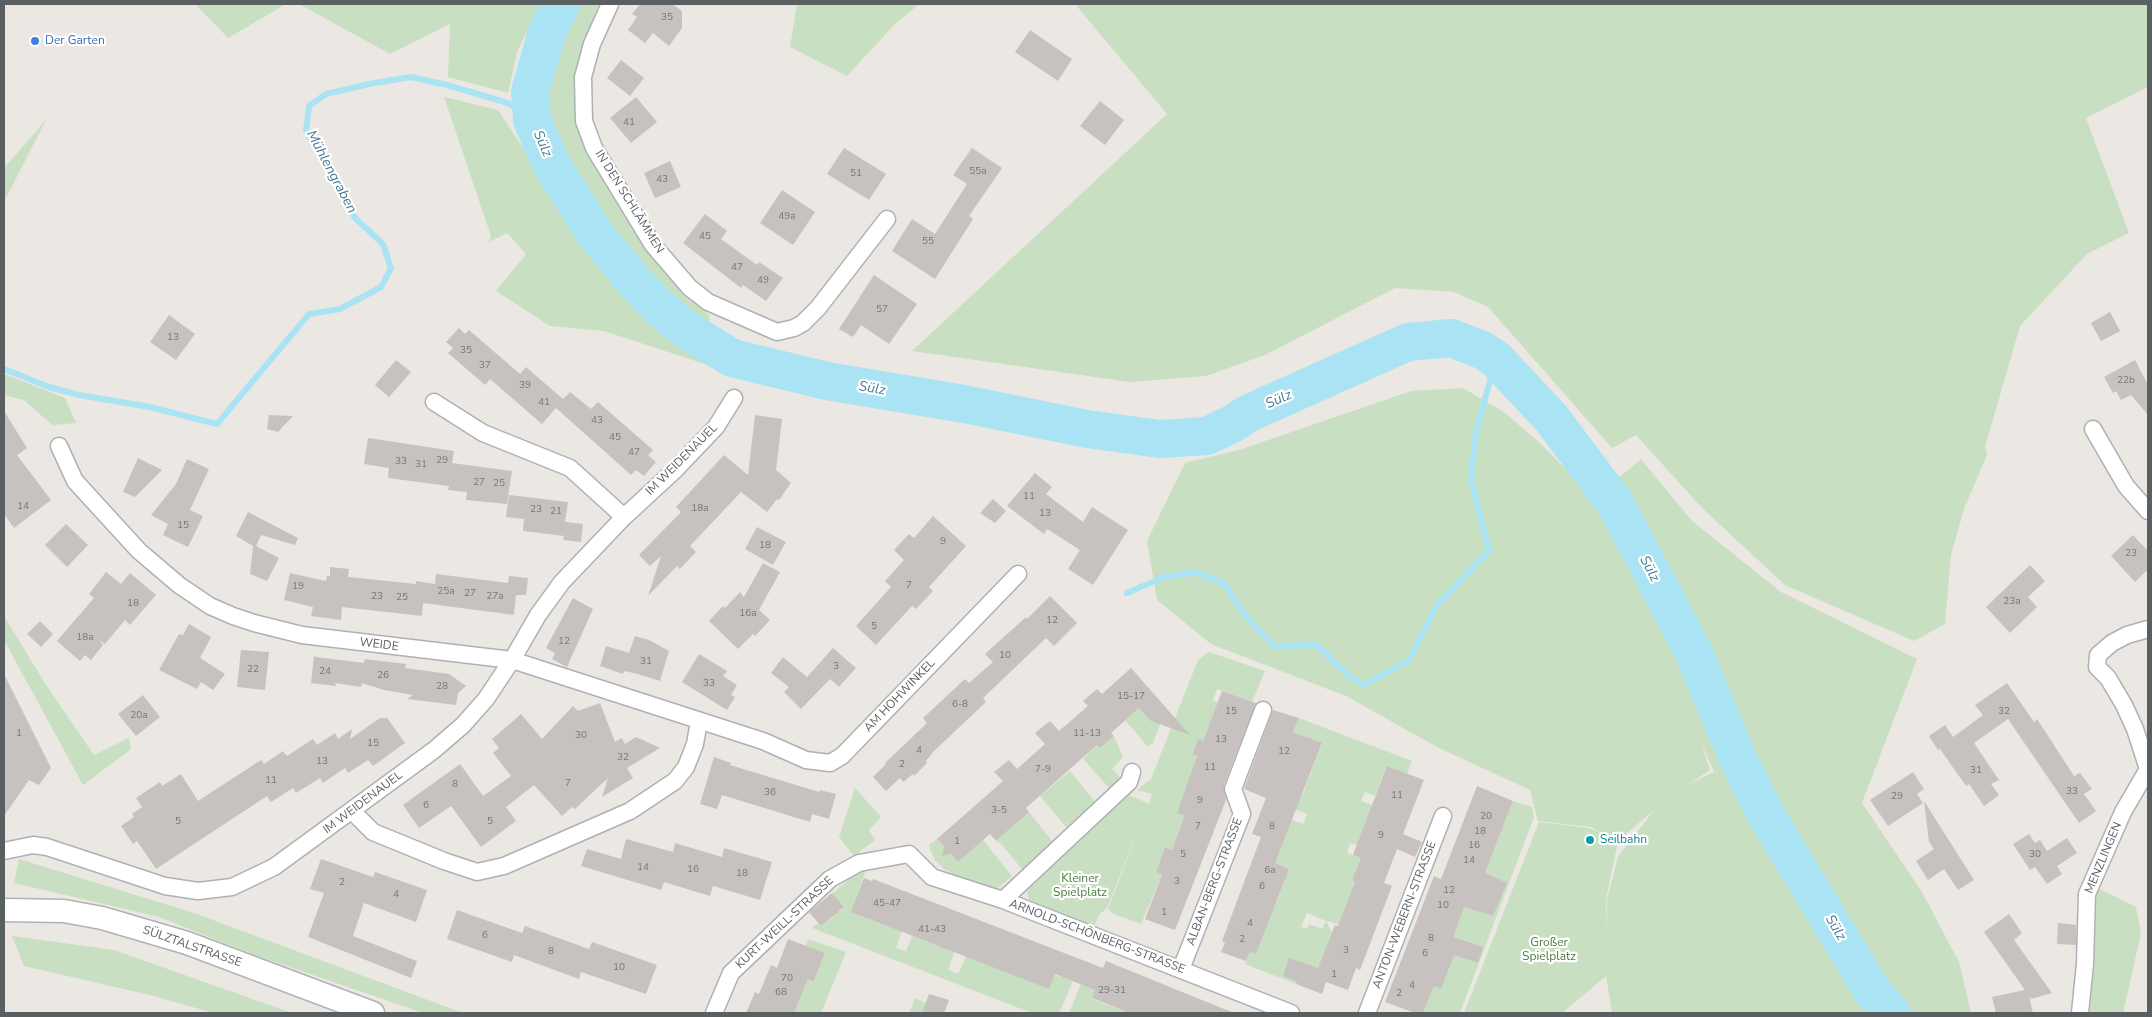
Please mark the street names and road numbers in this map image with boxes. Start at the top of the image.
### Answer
street label: IN DEN SCHLÄMMEN [591,148,667,256]
street label: IM WEIDENAUEL [643,421,721,499]
street label: WEIDE [359,635,399,655]
street label: AM HOHWINKEL [862,657,938,735]
street label: IM WEIDENAUEL [321,769,405,837]
street label: ALBAN-BERG-STRASSE [1184,816,1246,948]
street label: MENZLINGEN [2082,820,2126,896]
street label: ANTON-WEBERN-STRASSE [1370,839,1440,991]
street label: KURT-WEILL-STRASSE [733,874,837,972]
street label: ARNOLD-SCHÖNBERG-STRASSE [1007,897,1187,977]
street label: SÜLZTALSTRASSE [141,923,243,971]

